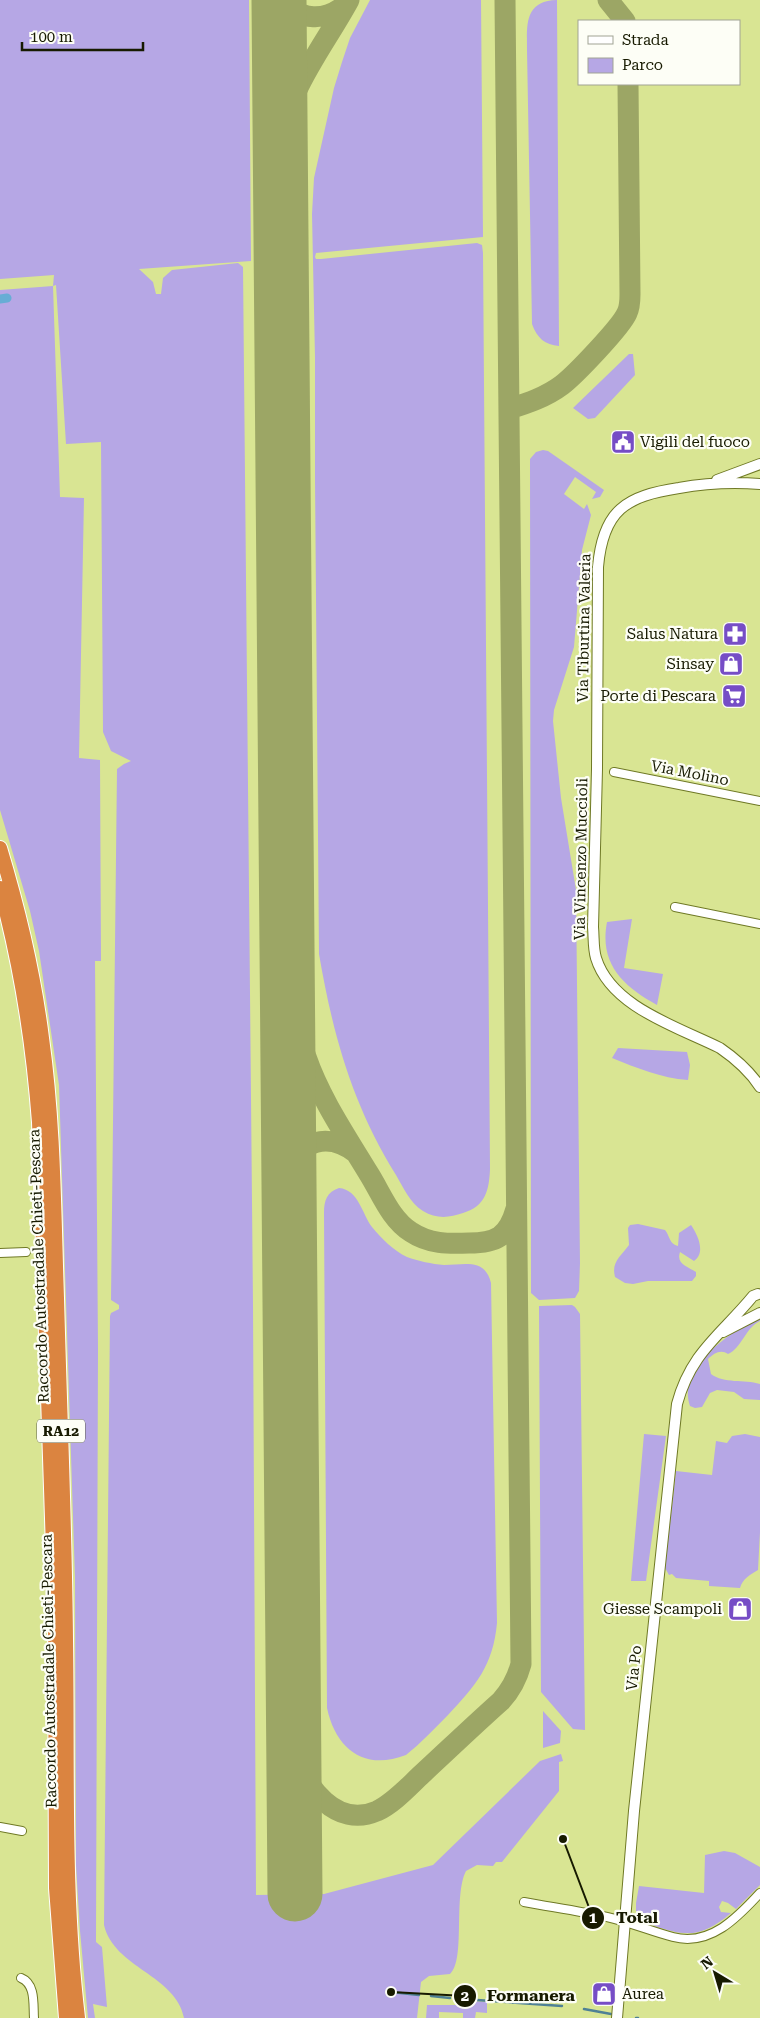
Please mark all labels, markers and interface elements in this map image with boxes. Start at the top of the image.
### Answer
scale bar [22,20,144,52]
legend [578,20,740,85]
text: 100 m [30,28,73,46]
text: Strada [622,31,669,49]
text: Parco [622,56,663,74]
public building icon: Vigili del fuoco [610,429,636,455]
place label: Vigili del fuoco [640,433,750,451]
street label: Via Tiburtina Valeria [574,553,594,703]
pharmacy icon: Salus Natura [722,621,748,647]
place label: Salus Natura [627,625,718,643]
shop icon: Sinsay [718,651,744,677]
place label: Sinsay [667,655,714,673]
supermarket icon: Porte di Pescara [721,683,747,709]
place label: Porte di Pescara [600,687,716,705]
street label: Via Molino [650,757,730,789]
street label: Via Vincenzo Muccioli [571,778,591,940]
street label: Raccordo Autostradale Chieti-Pescara [25,1129,53,1403]
road number: RA12 [37,1420,85,1442]
street label: Raccordo Autostradale Chieti-Pescara [38,1534,60,1808]
shop icon: Giesse Scampoli [727,1596,753,1622]
place label: Giesse Scampoli [603,1600,722,1618]
street label: Via Po [623,1644,645,1692]
callout: Total [581,1902,668,1933]
text: Total [616,1908,659,1927]
text: 1 [589,1909,598,1927]
north arrow [690,1948,740,1998]
text: N [698,1953,716,1972]
callout: Formanera [452,1980,585,2011]
shop icon: Aurea [591,1981,617,2007]
place label: Aurea [622,1985,664,2003]
text: Formanera [487,1986,576,2005]
text: 2 [461,1987,469,2005]

